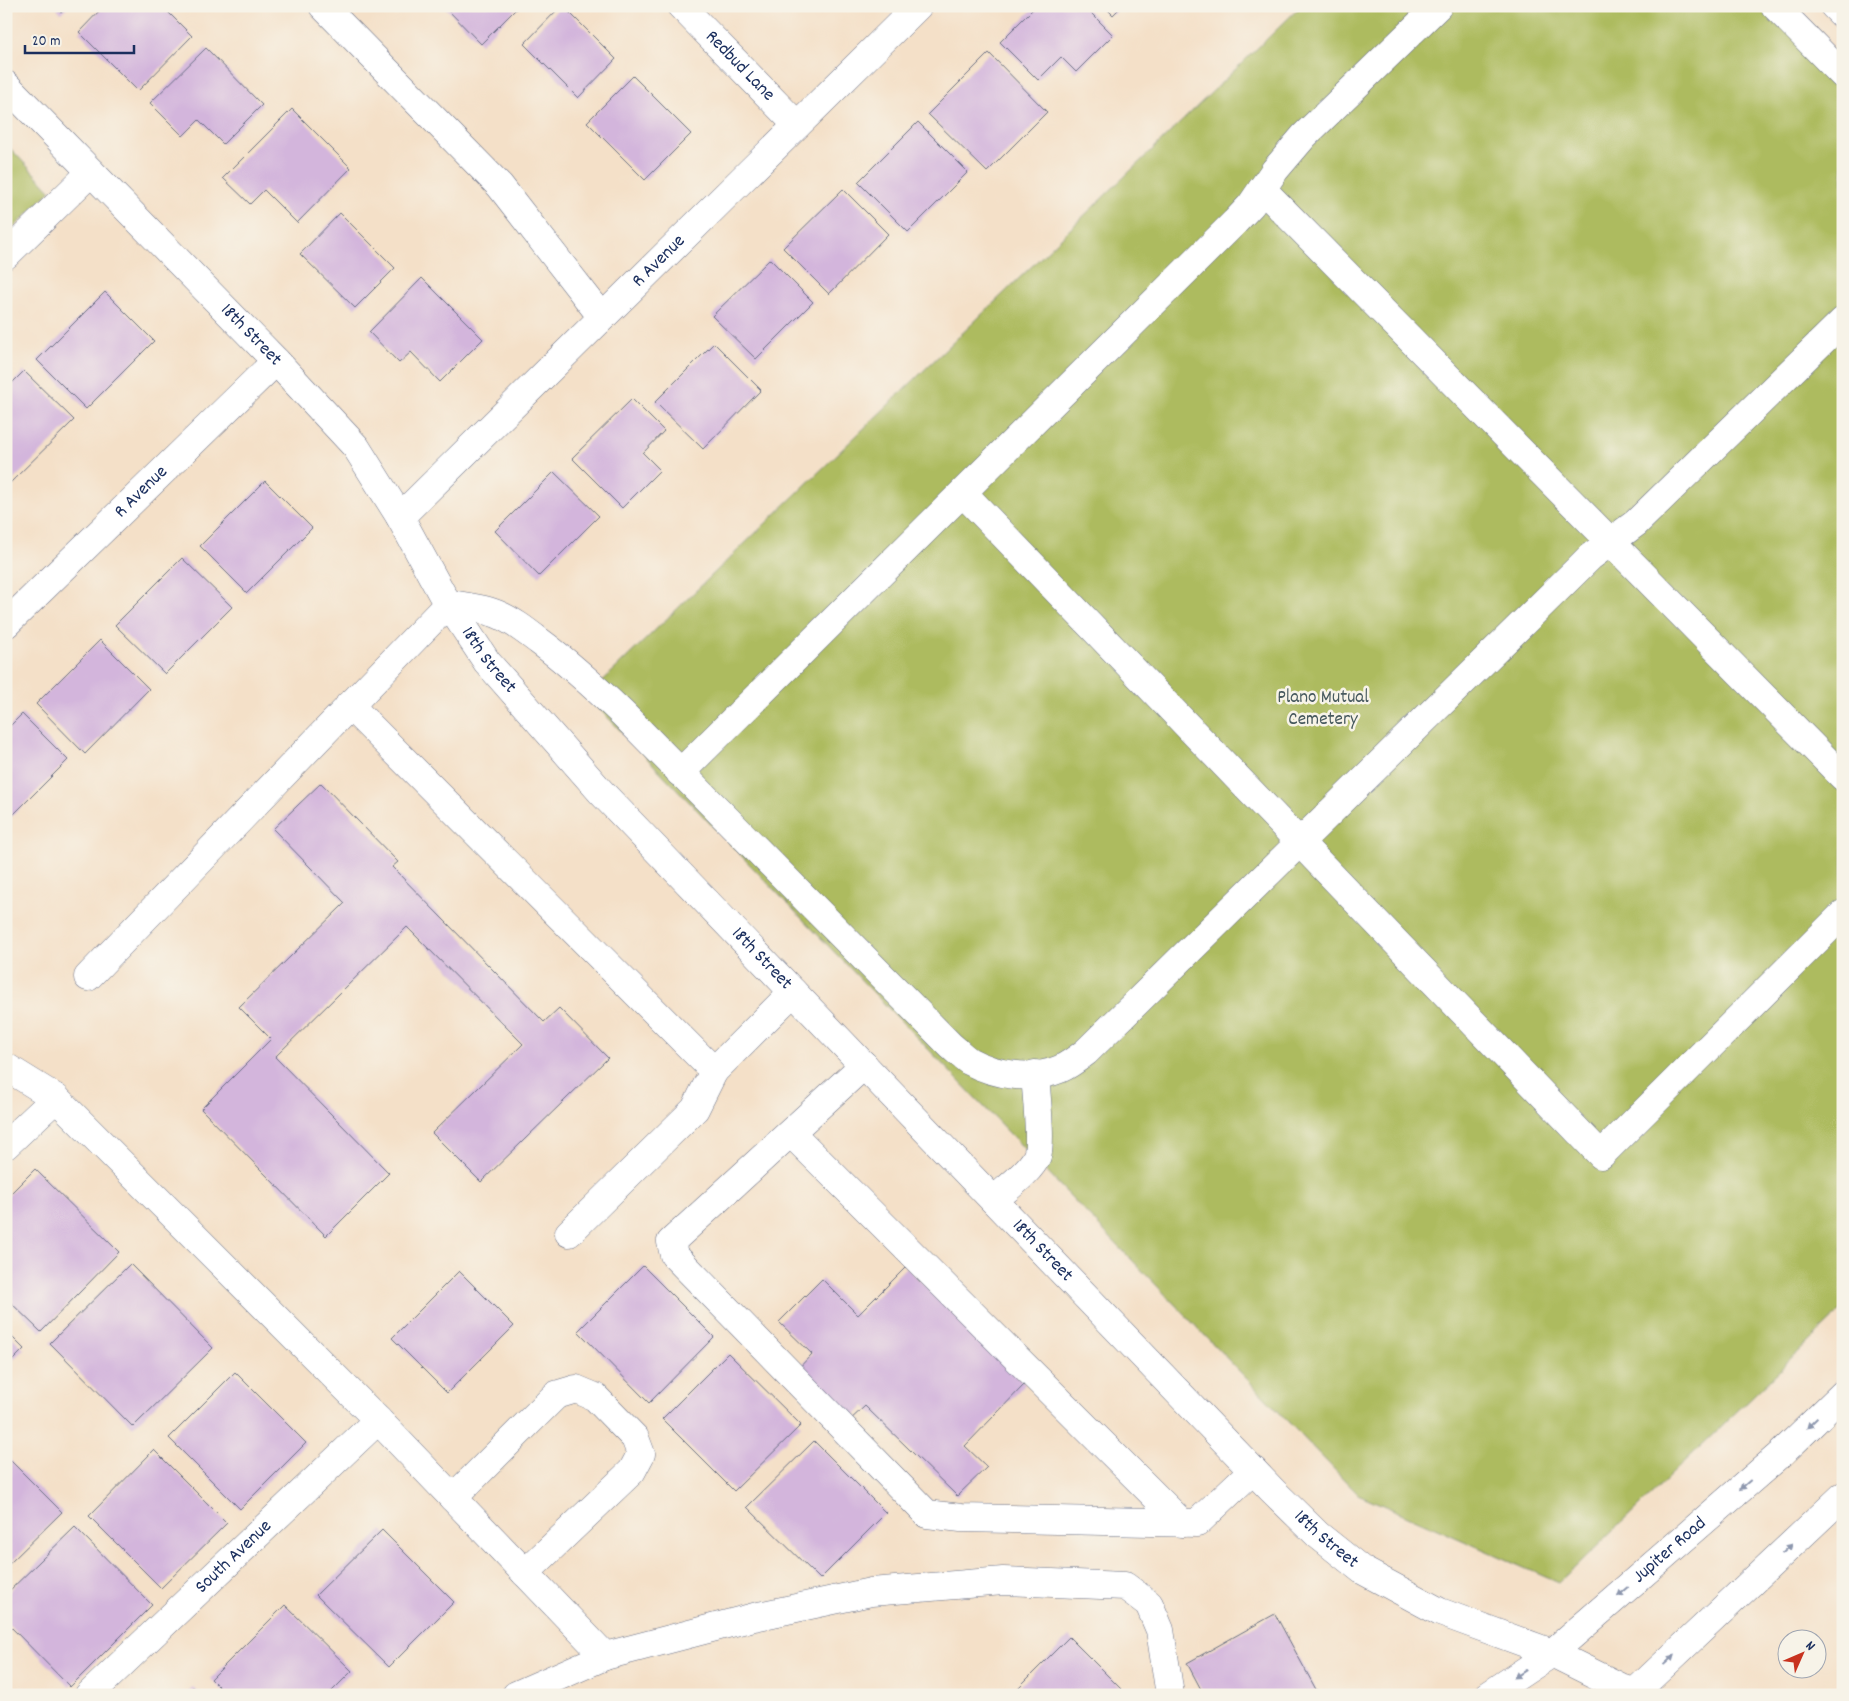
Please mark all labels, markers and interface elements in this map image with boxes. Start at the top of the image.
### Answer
scale bar [25,22,134,54]
street label: Redbud Lane [699,24,781,108]
text: 20 m [32,31,60,53]
street label: R Avenue [626,229,692,294]
street label: 18th Street [214,298,288,373]
street label: R Avenue [108,460,174,525]
street label: 18th Street [454,622,523,700]
park label: Plano Mutual Cemetery [1277,685,1369,734]
street label: 18th Street [725,921,798,996]
street label: 18th Street [1005,1213,1079,1288]
one-way arrow [1807,1417,1819,1429]
one-way arrow [1740,1479,1752,1491]
street label: 18th Street [1287,1504,1364,1576]
street label: Jupiter Road [1627,1511,1713,1590]
street label: South Avenue [189,1514,278,1600]
one-way arrow [1781,1543,1793,1555]
one-way arrow [1616,1586,1629,1597]
north arrow [1776,1628,1826,1678]
text: N [1800,1637,1819,1656]
one-way arrow [1663,1654,1675,1666]
one-way arrow [1514,1669,1527,1679]

